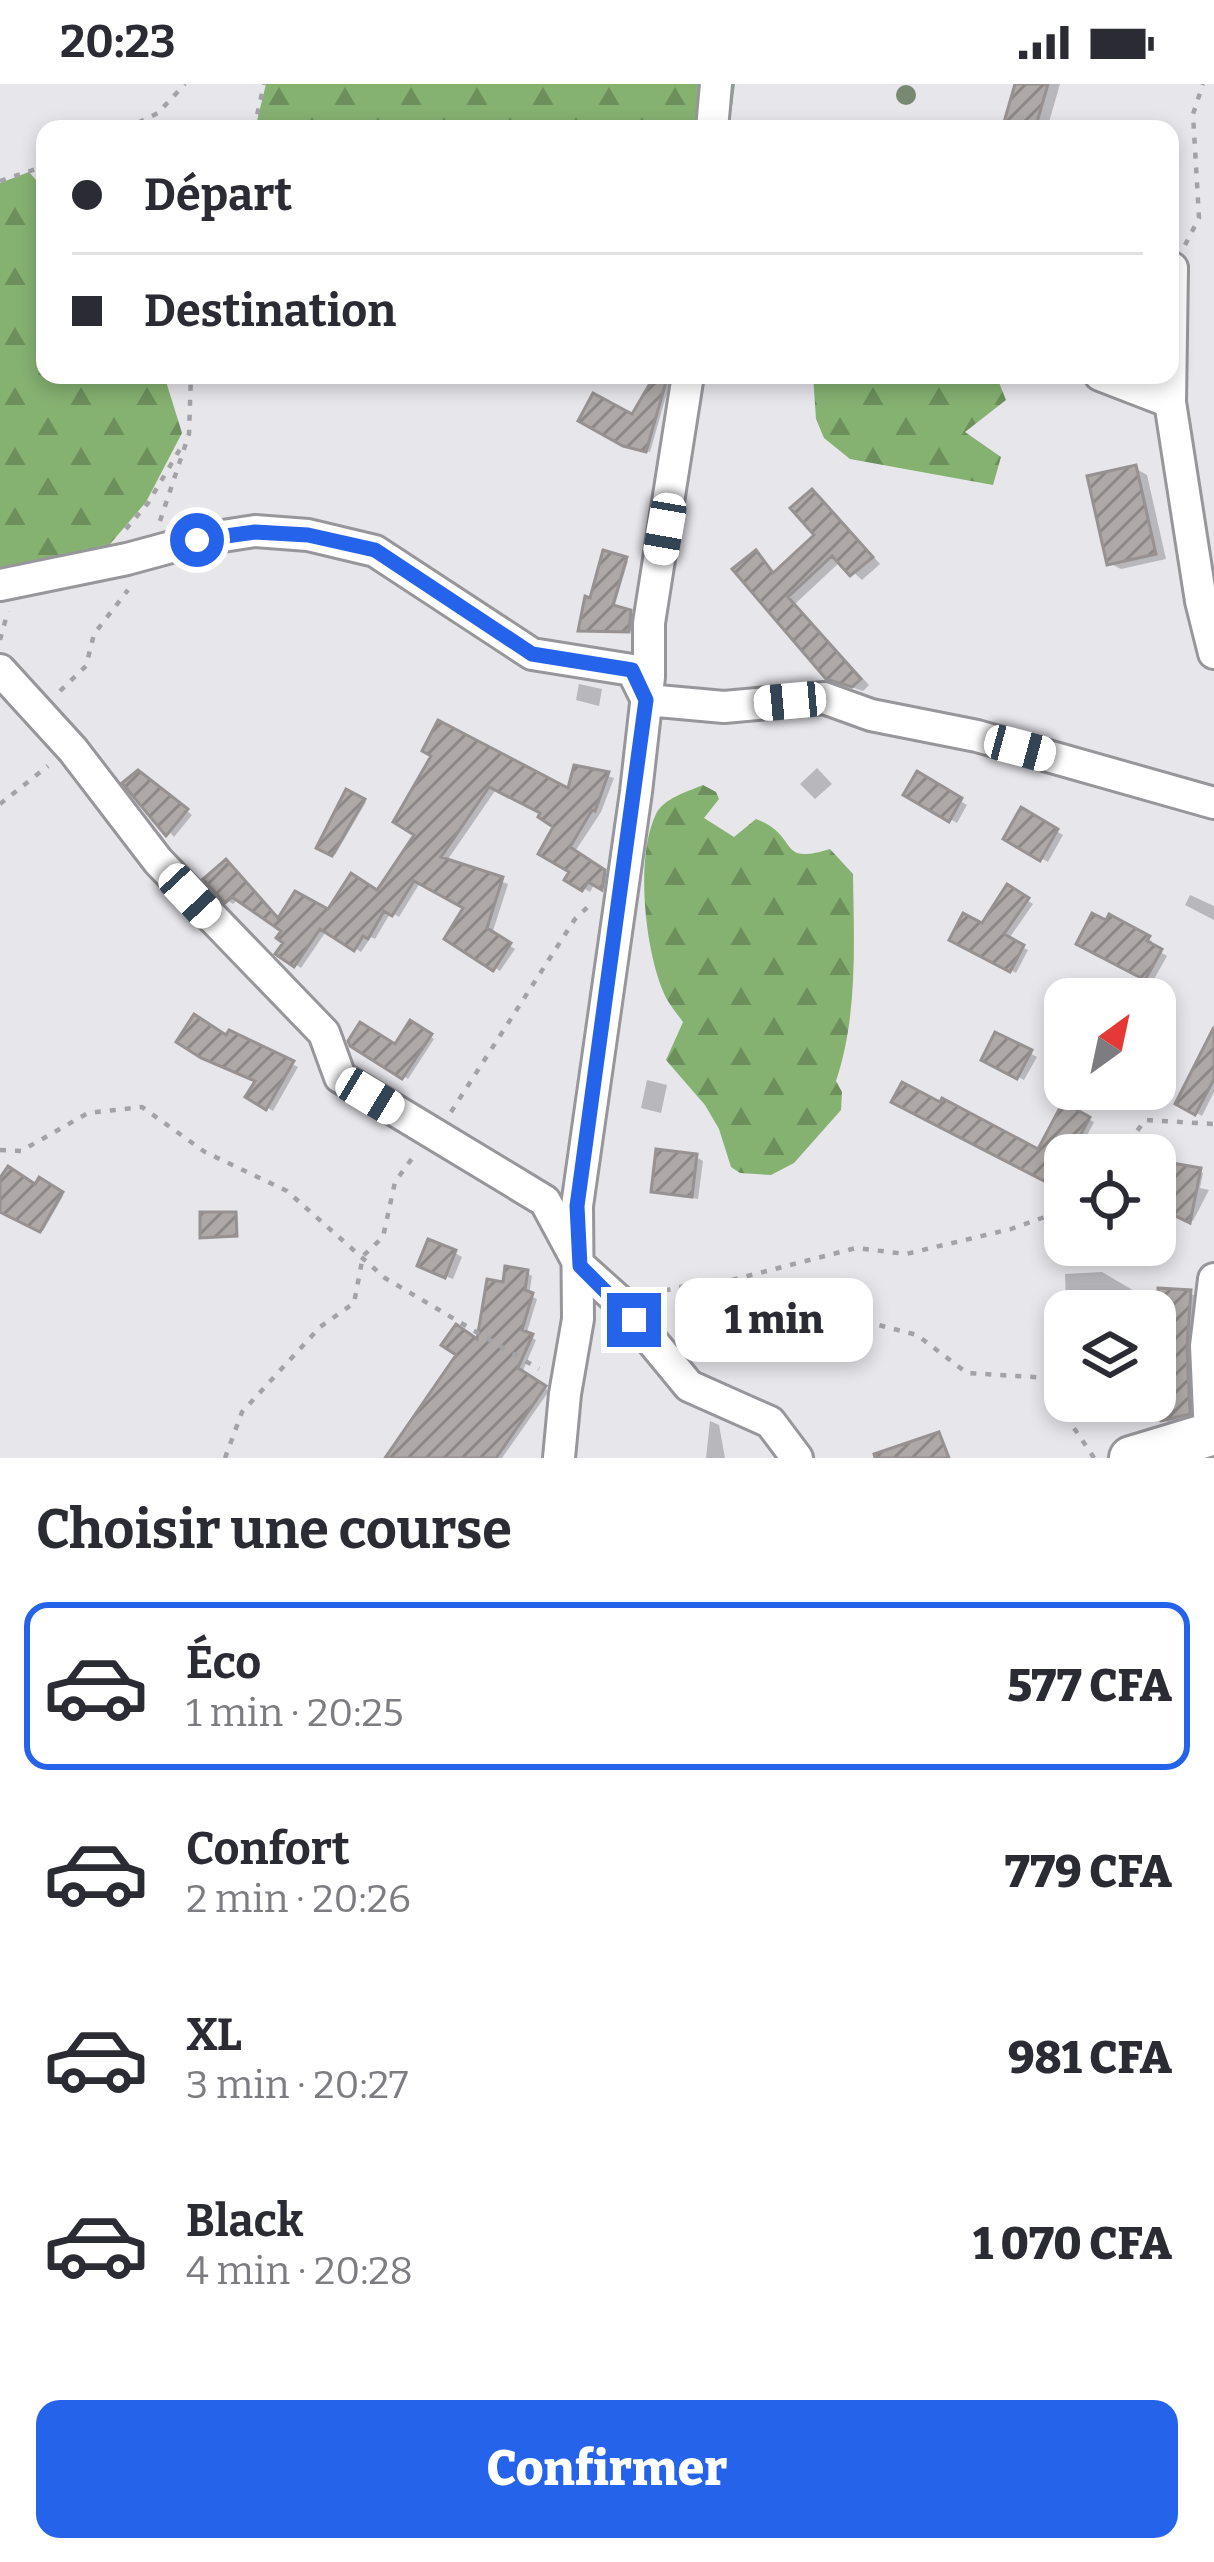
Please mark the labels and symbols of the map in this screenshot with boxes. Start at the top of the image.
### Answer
car [641,490,689,568]
route start [170,513,224,567]
car [753,680,827,722]
car [981,721,1059,775]
car [152,857,228,935]
north arrow [1044,978,1176,1110]
car [330,1062,410,1130]
callout: 1 min [676,1278,874,1362]
route end [607,1293,661,1347]

